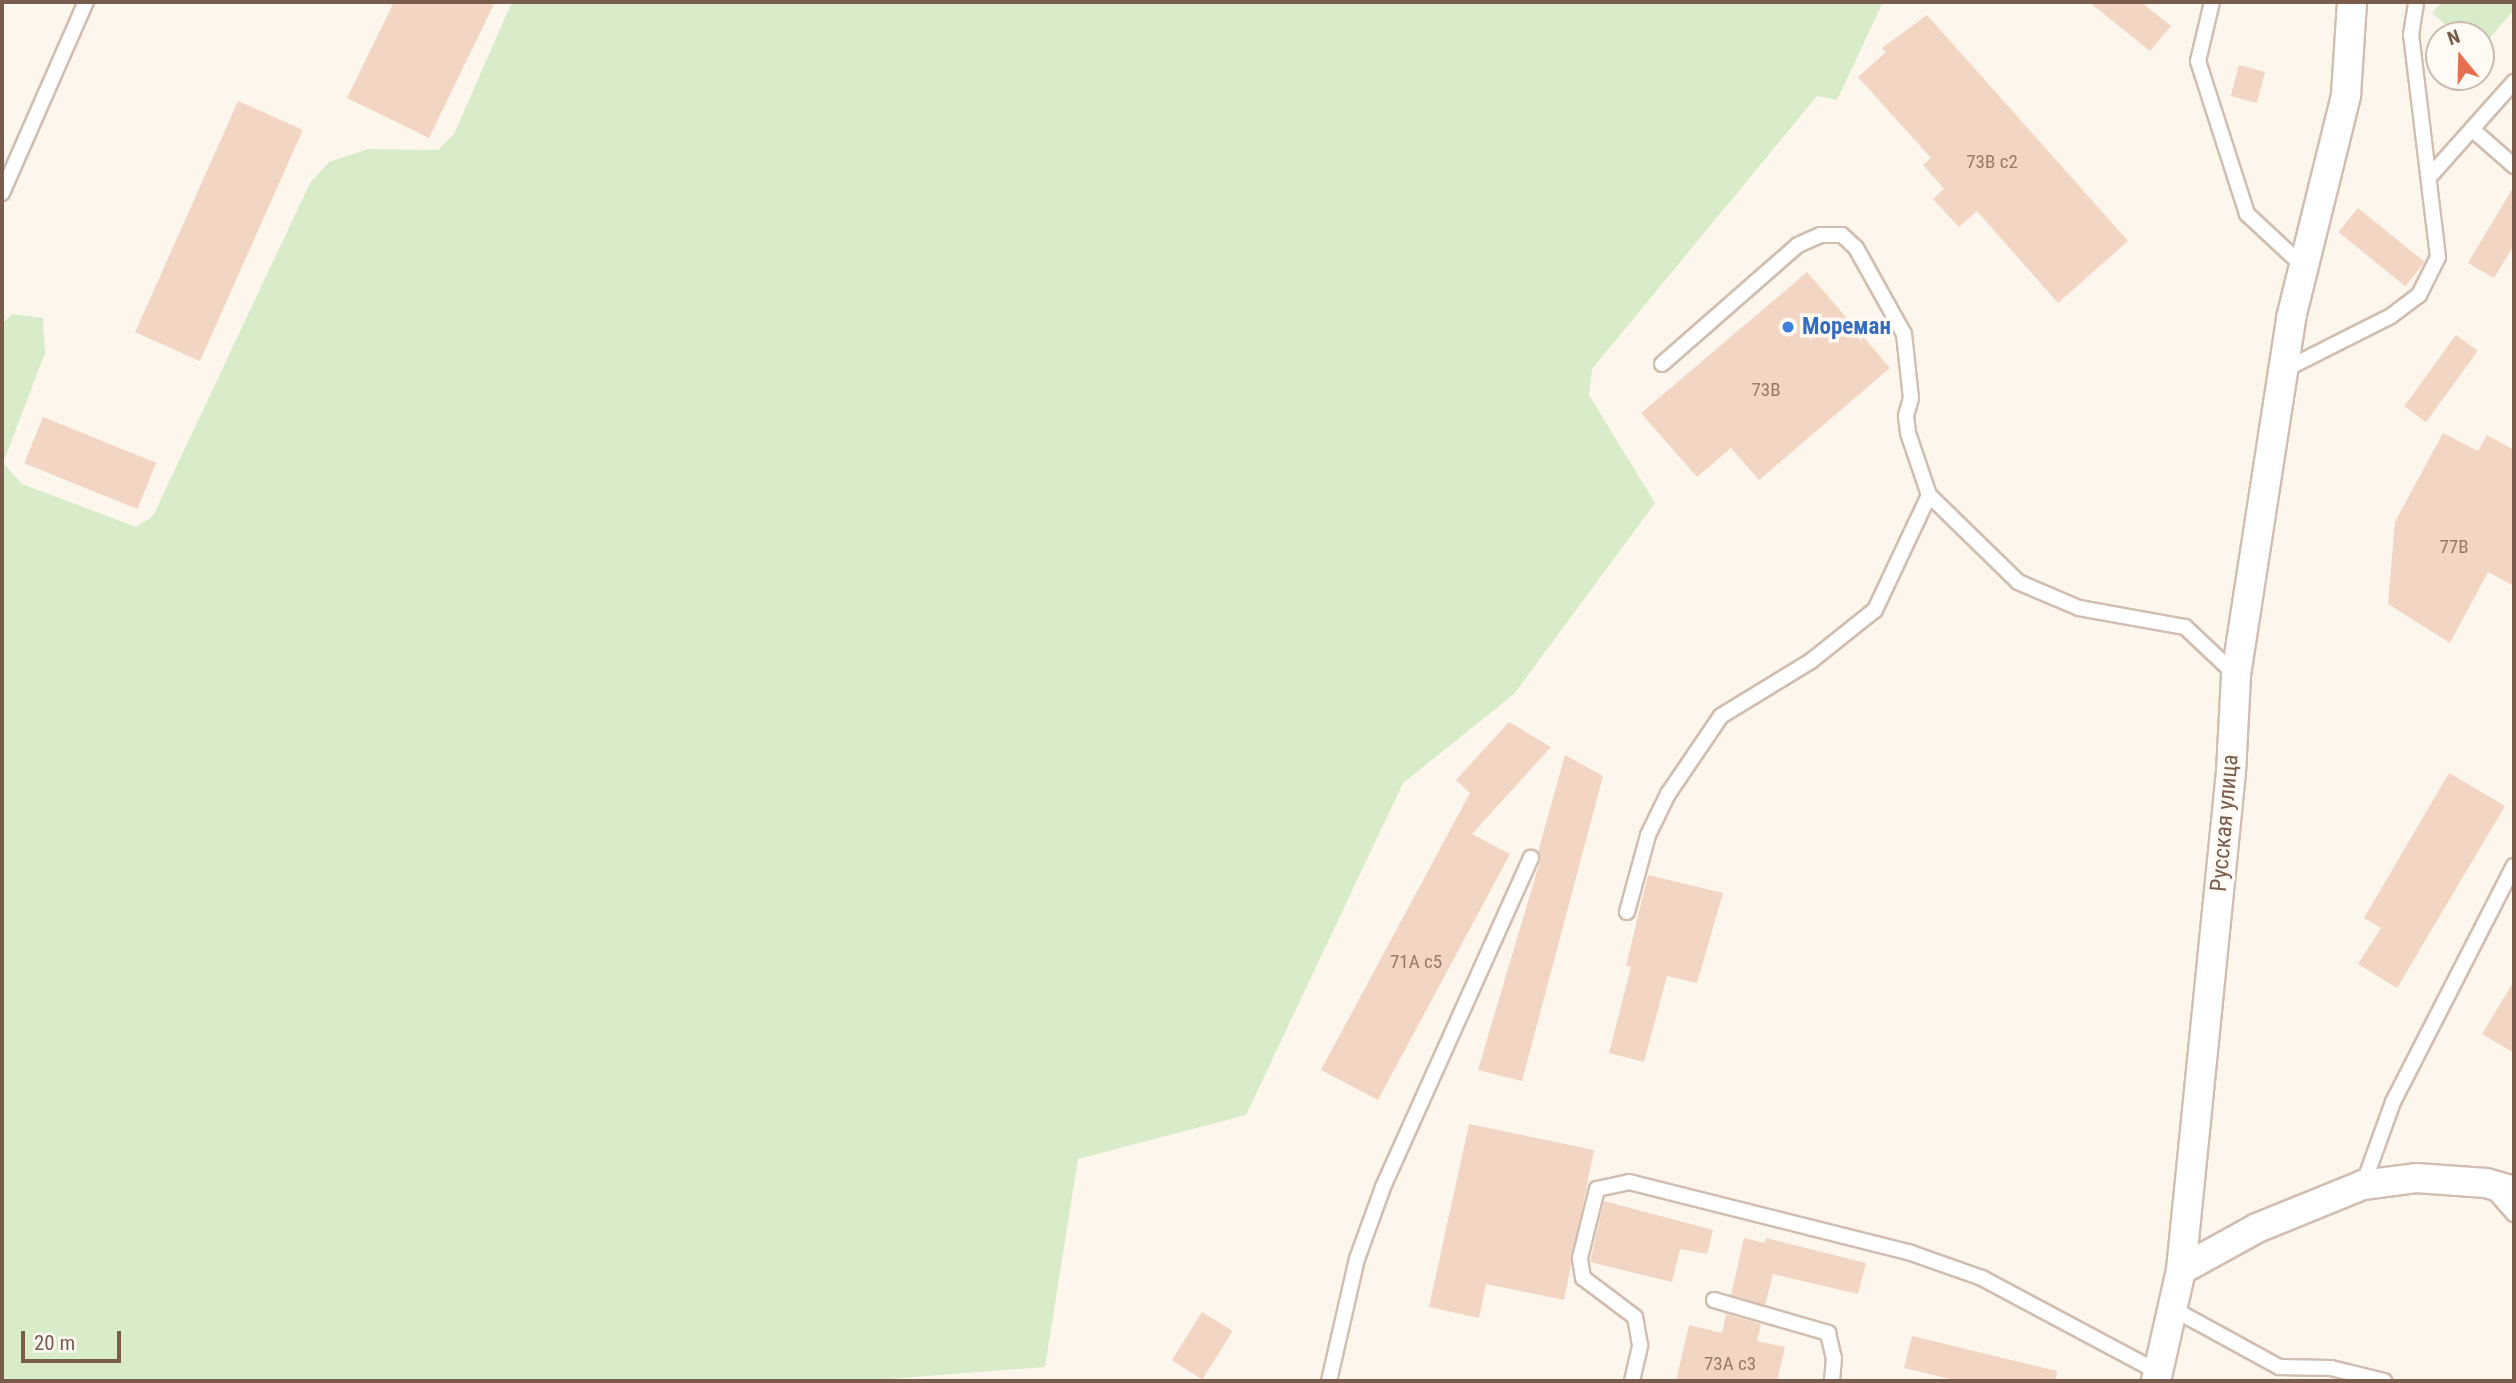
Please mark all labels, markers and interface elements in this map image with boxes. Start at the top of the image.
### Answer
north arrow [2425,21,2495,91]
text: N [2444,25,2463,50]
house number: 73В с2 [1966,151,2018,173]
place label: Мореман [1802,313,1891,341]
marker: Мореман [1780,319,1796,335]
house number: 73В [1751,379,1781,401]
house number: 77В [2439,536,2469,558]
street label: Русская улица [2205,753,2245,893]
house number: 71А с5 [1390,951,1442,973]
scale bar [24,1316,124,1360]
text: 20 m [34,1331,75,1355]
house number: 73А с3 [1704,1353,1756,1375]

